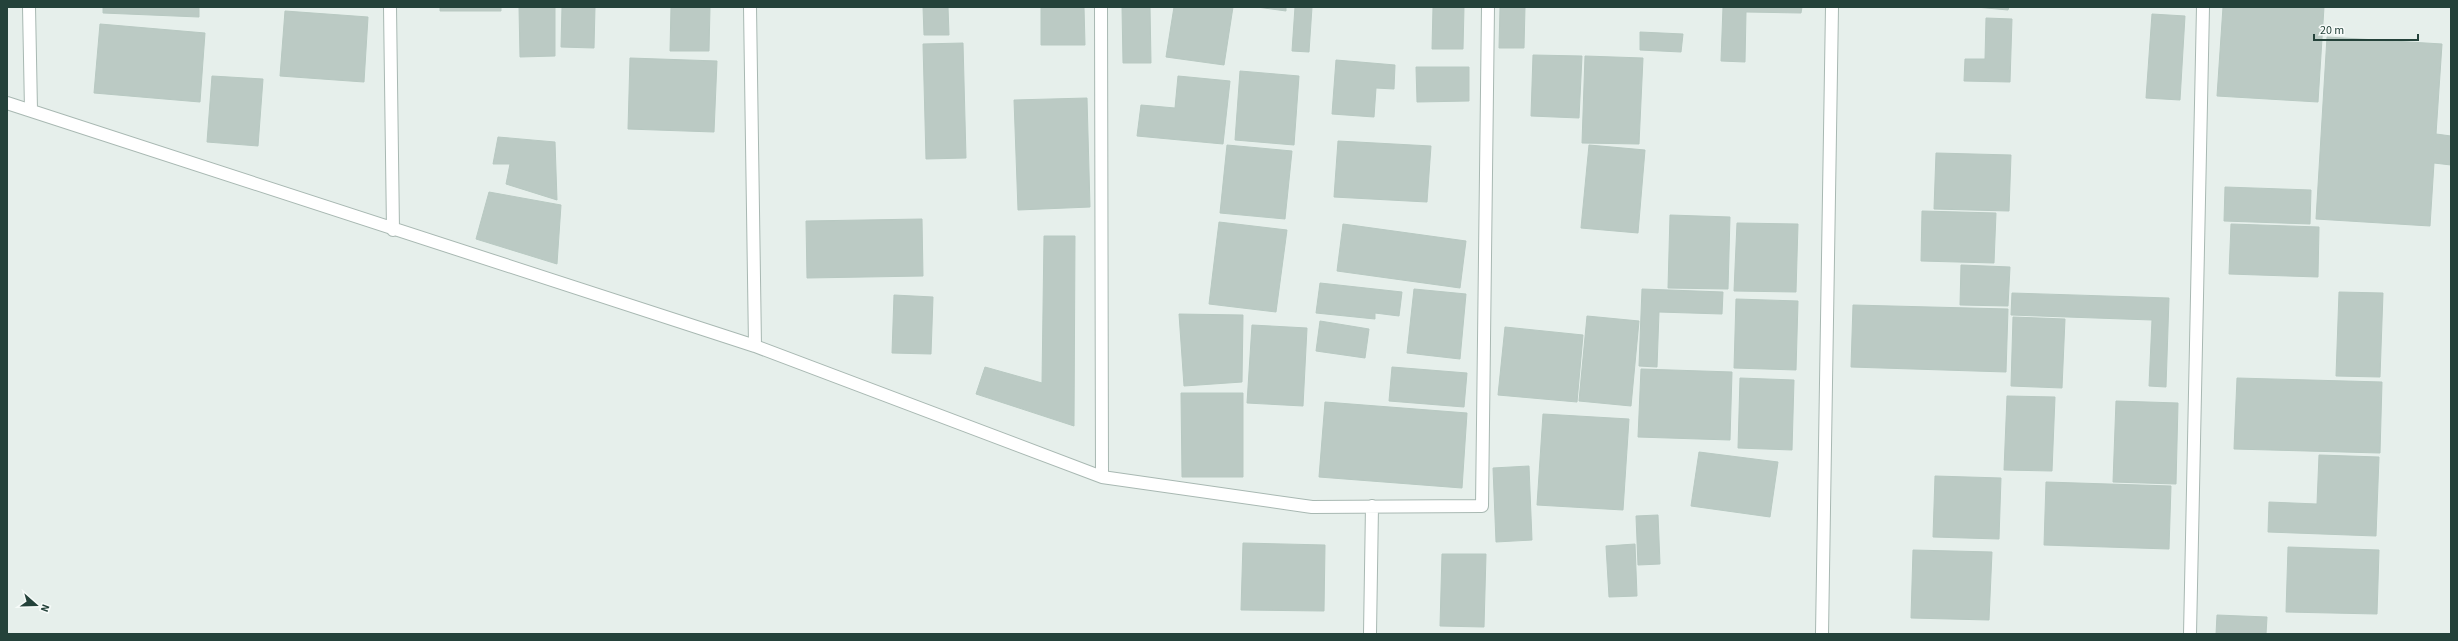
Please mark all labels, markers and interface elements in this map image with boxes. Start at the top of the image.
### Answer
scale bar [2314,16,2418,42]
text: 20 m [2320,22,2344,39]
north arrow [16,585,56,625]
text: N [37,602,53,614]

